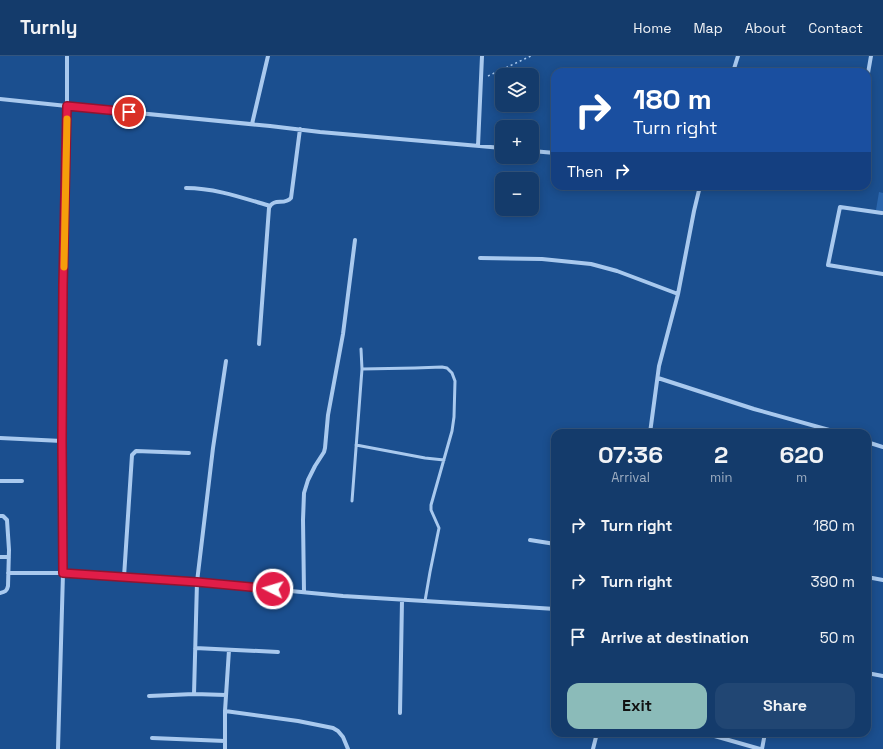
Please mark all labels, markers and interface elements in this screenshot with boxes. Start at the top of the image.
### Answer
text: Turnly [20,15,78,40]
text: Home [633,19,671,37]
text: Map [693,19,723,37]
text: About [745,19,786,37]
text: Contact [808,19,863,37]
map controls [495,68,539,216]
button: layers [495,68,539,112]
text: 180 m [633,81,712,117]
icon: right [567,84,619,136]
pin [112,95,146,129]
icon: arrive [118,101,140,123]
text: Turn right [633,116,717,139]
button: + [495,120,539,164]
icon: right [611,160,633,182]
text: Then [567,162,603,181]
button: − [495,172,539,216]
text: 07:36 [598,439,663,470]
text: 2 [714,439,728,470]
text: 620 [779,439,824,470]
text: Arrival [611,469,650,486]
text: min [710,469,732,486]
text: m [796,469,807,486]
icon: right [567,514,589,536]
text: Turn right [601,516,672,535]
text: 180 m [813,516,855,535]
position arrow [252,568,294,610]
icon: right [567,570,589,592]
text: Turn right [601,572,672,591]
text: 390 m [810,572,855,591]
icon: arrive [567,626,589,648]
text: Arrive at destination [601,628,749,647]
text: 50 m [820,628,855,647]
button: Exit [567,683,707,729]
button: Share [715,683,855,729]

